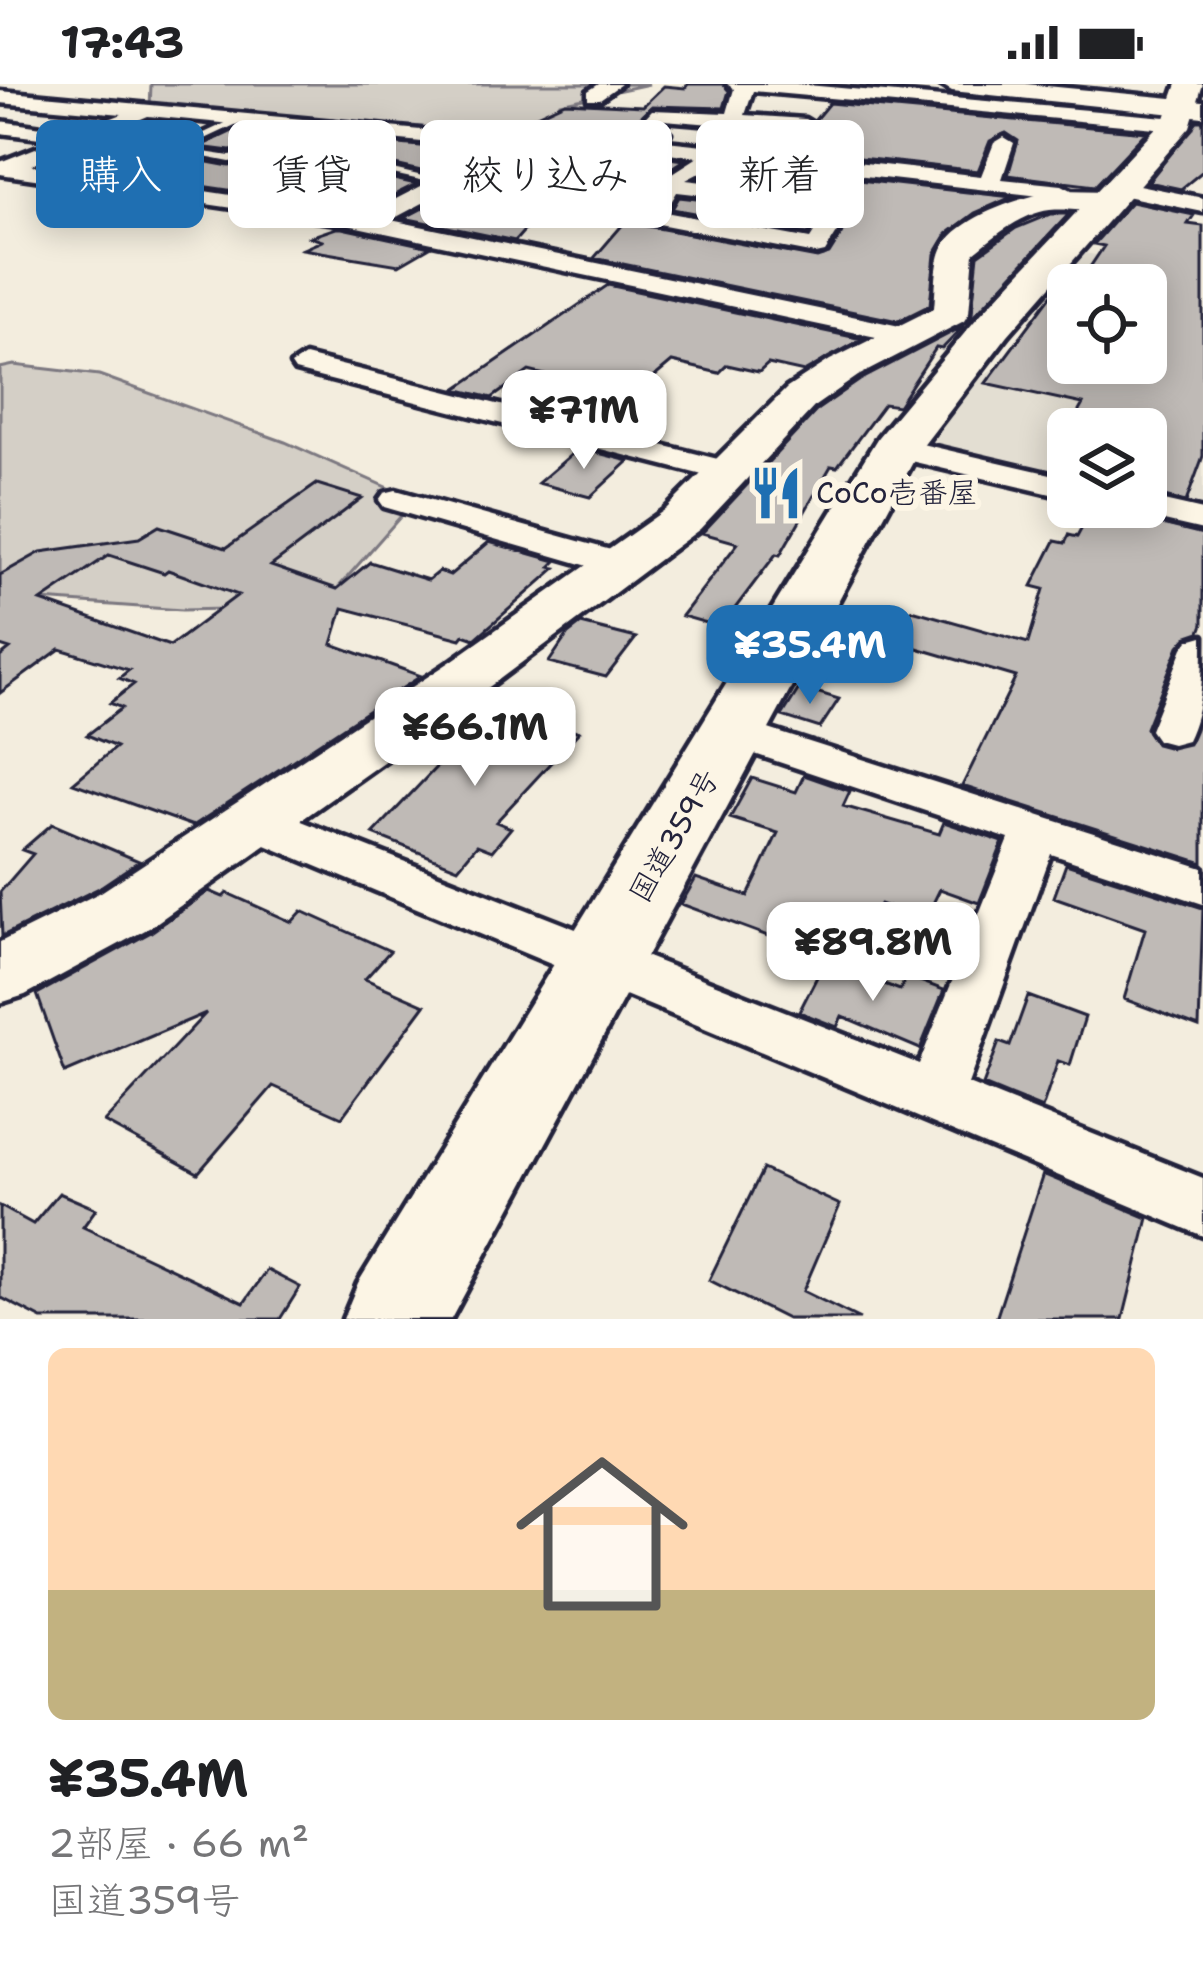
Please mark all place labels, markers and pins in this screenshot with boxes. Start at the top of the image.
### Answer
pin: ¥71M [513,370,655,472]
restaurant icon: CoCo壱番屋 [747,464,805,522]
place label: CoCo壱番屋 [816,472,978,513]
pin: ¥35.4M [712,605,908,707]
pin: ¥66.1M [377,687,573,789]
pin: ¥89.8M [775,902,971,1004]

